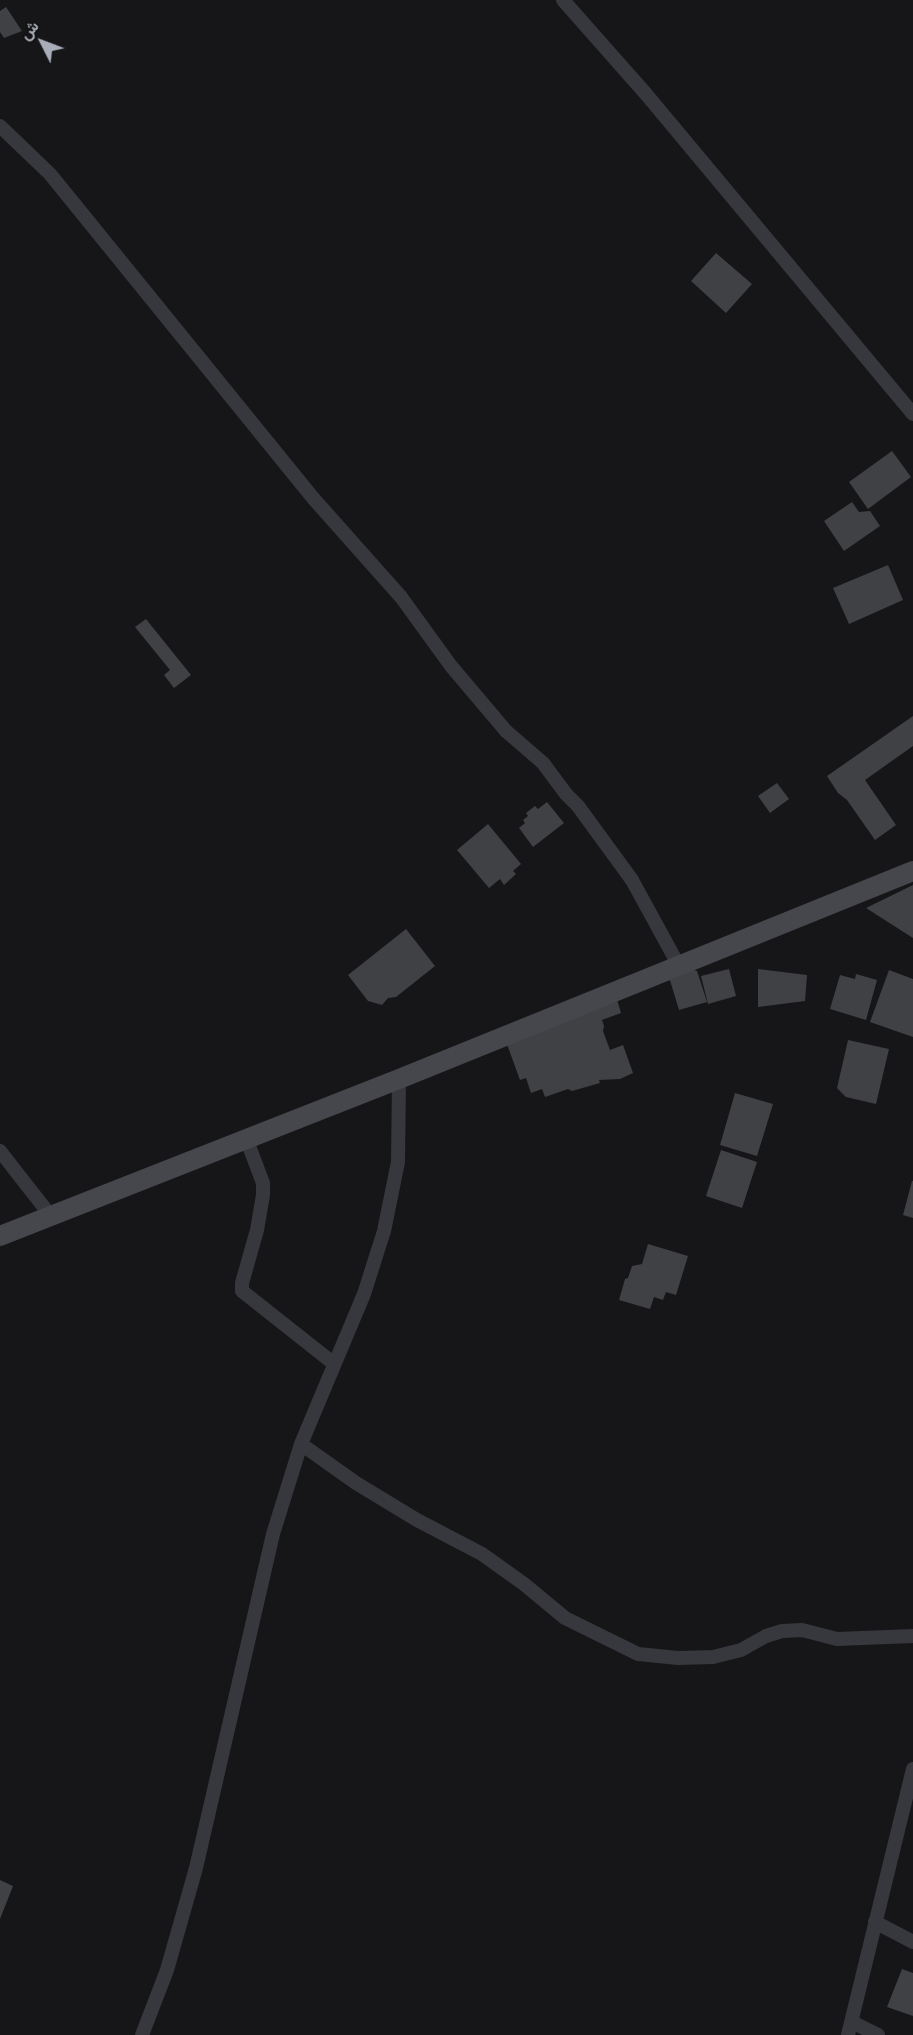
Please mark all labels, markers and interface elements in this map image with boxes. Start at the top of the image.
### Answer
north arrow [12,12,72,72]
text: ش [15,16,42,43]

